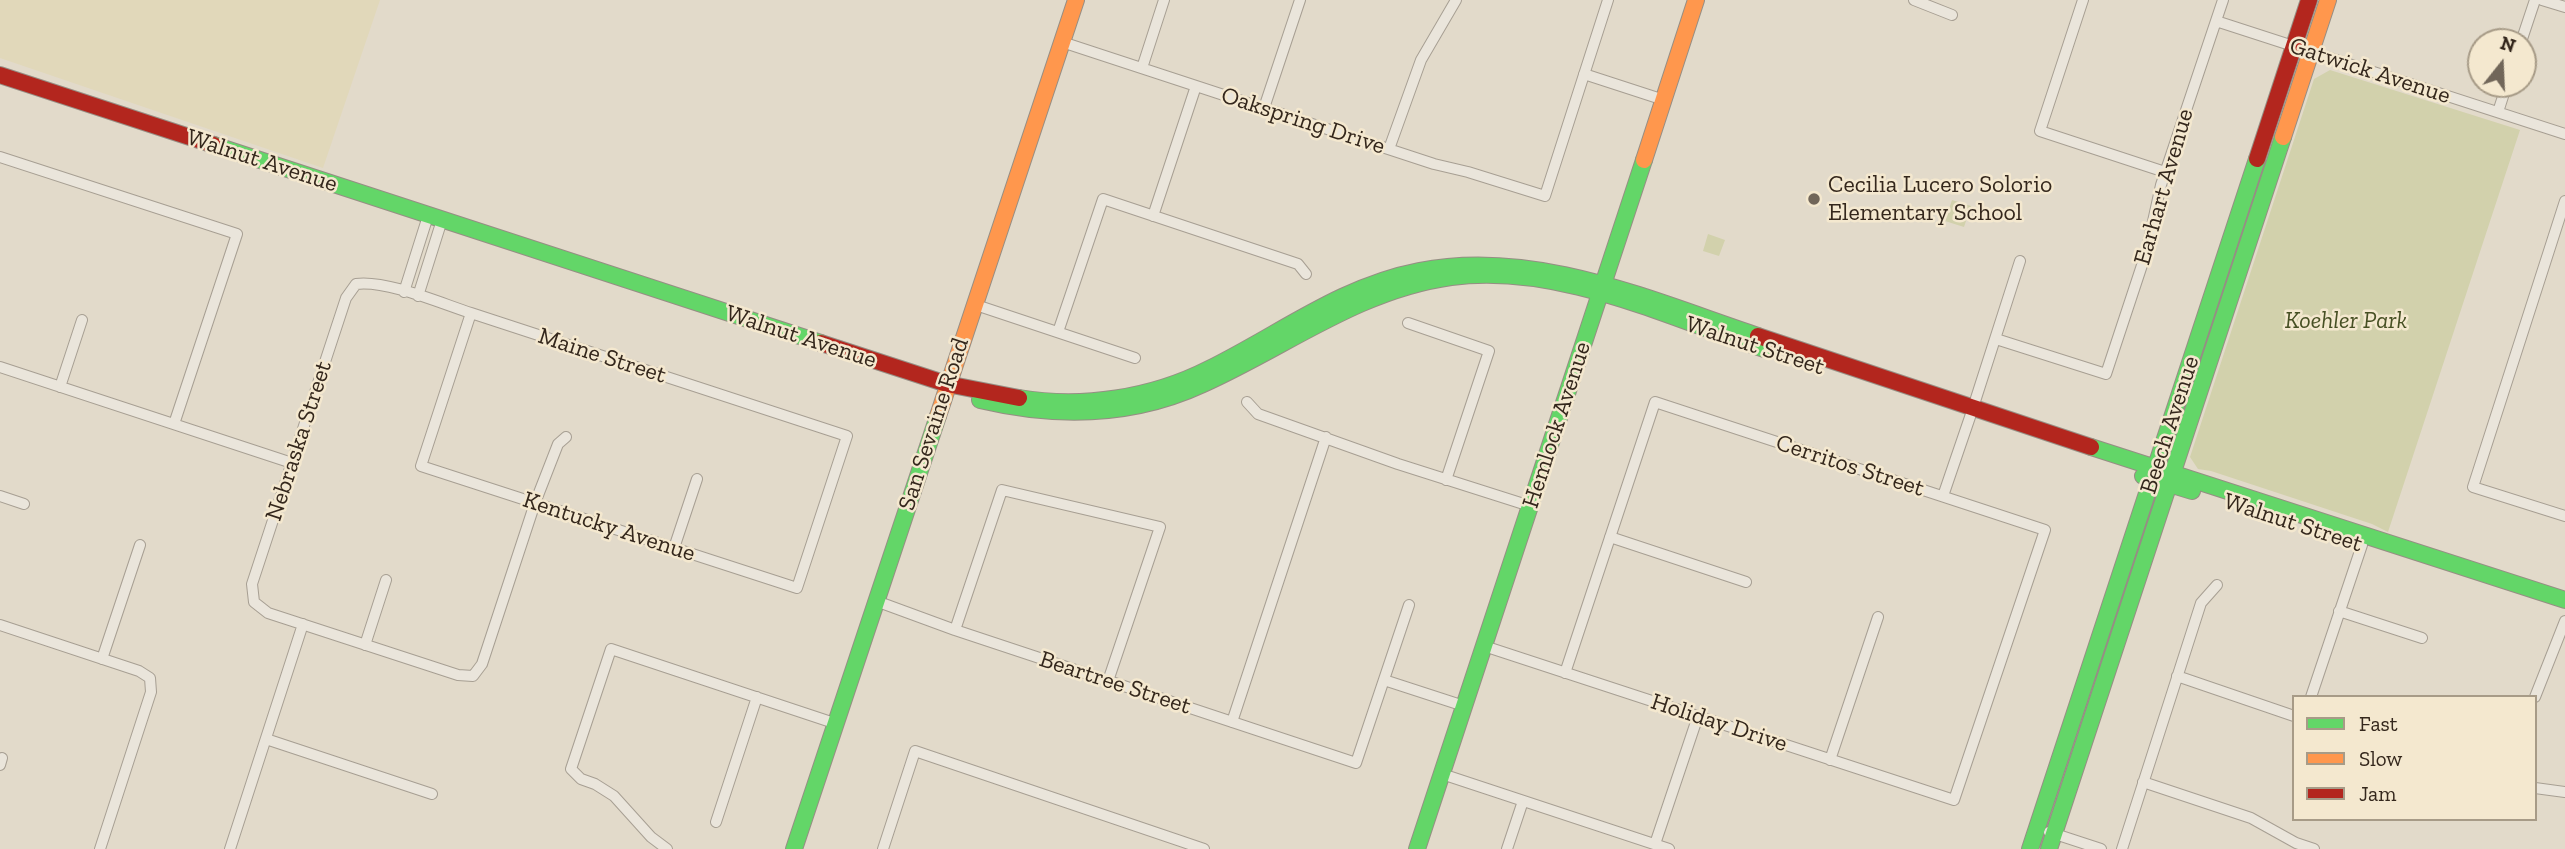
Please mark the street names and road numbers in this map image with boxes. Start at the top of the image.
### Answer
street label: Gatwick Avenue [2286,31,2454,111]
street label: Oakspring Drive [1217,81,1389,161]
street label: Earhart Avenue [2128,106,2200,268]
street label: Walnut Avenue [183,123,341,199]
street label: Walnut Avenue [722,299,880,375]
street label: Walnut Street [1682,310,1828,382]
street label: Maine Street [534,322,670,390]
street label: San Sevaine Road [893,334,975,514]
street label: Hemlock Avenue [1517,338,1597,512]
street label: Beech Avenue [2134,353,2206,497]
street label: Nebraska Street [260,358,338,524]
street label: Cerritos Street [1772,428,1928,504]
street label: Kentucky Avenue [519,486,699,568]
street label: Walnut Street [2220,487,2366,559]
street label: Beartree Street [1036,645,1194,721]
street label: Holiday Drive [1647,687,1791,759]

